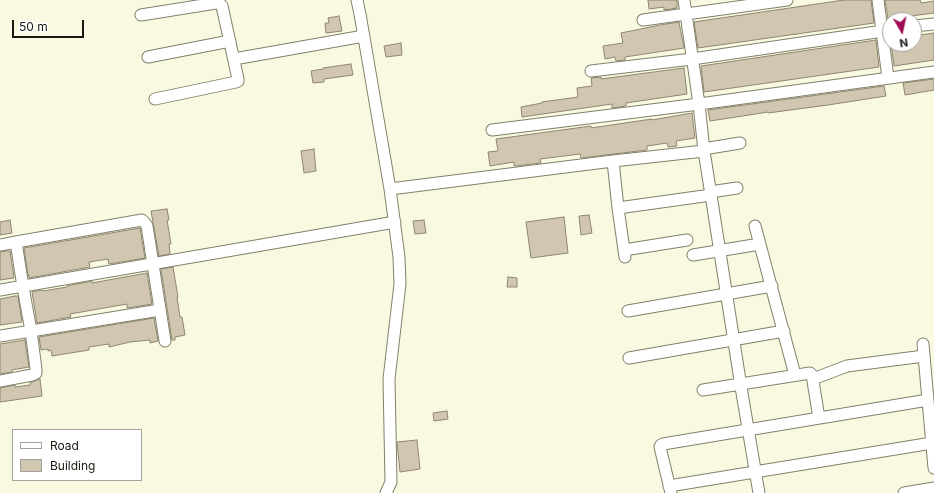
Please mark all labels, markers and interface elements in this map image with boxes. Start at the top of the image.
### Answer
scale bar [14,12,86,38]
north arrow [882,12,922,52]
text: 50 m [19,19,48,34]
text: N [898,35,909,50]
legend [12,429,142,481]
text: Road [50,438,79,453]
text: Building [50,458,95,473]

